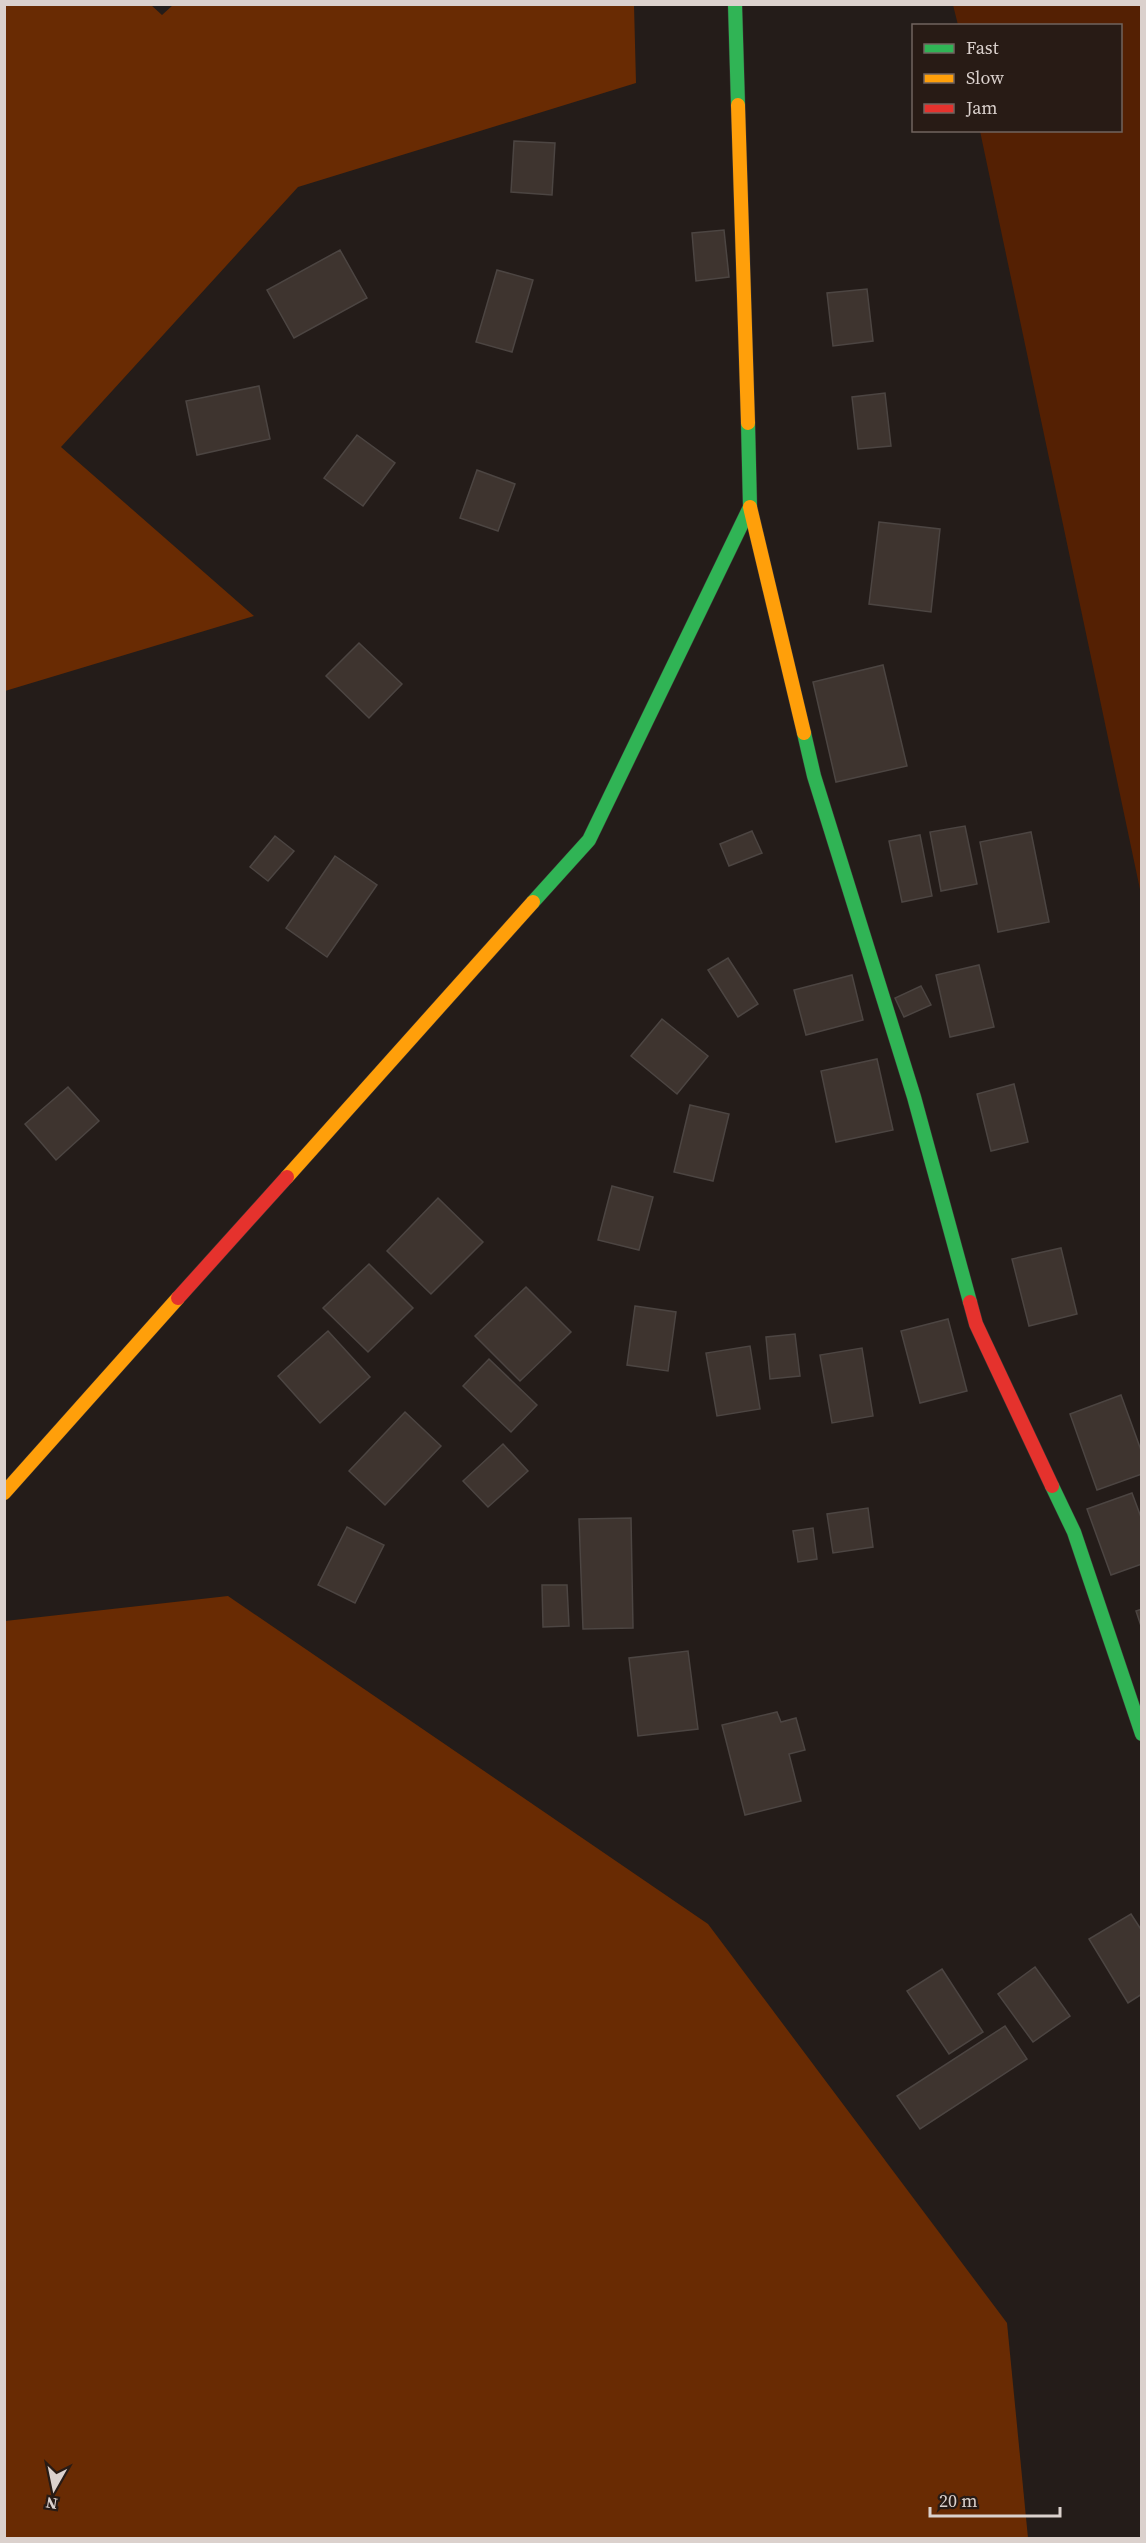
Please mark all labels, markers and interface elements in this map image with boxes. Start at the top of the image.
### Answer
legend [912,24,1122,132]
text: Fast [966,35,999,60]
text: Slow [966,65,1004,90]
text: Jam [965,95,998,120]
north arrow [24,2459,84,2519]
scale bar [930,2480,1060,2518]
text: 20 m [939,2488,977,2513]
text: N [44,2492,59,2516]

